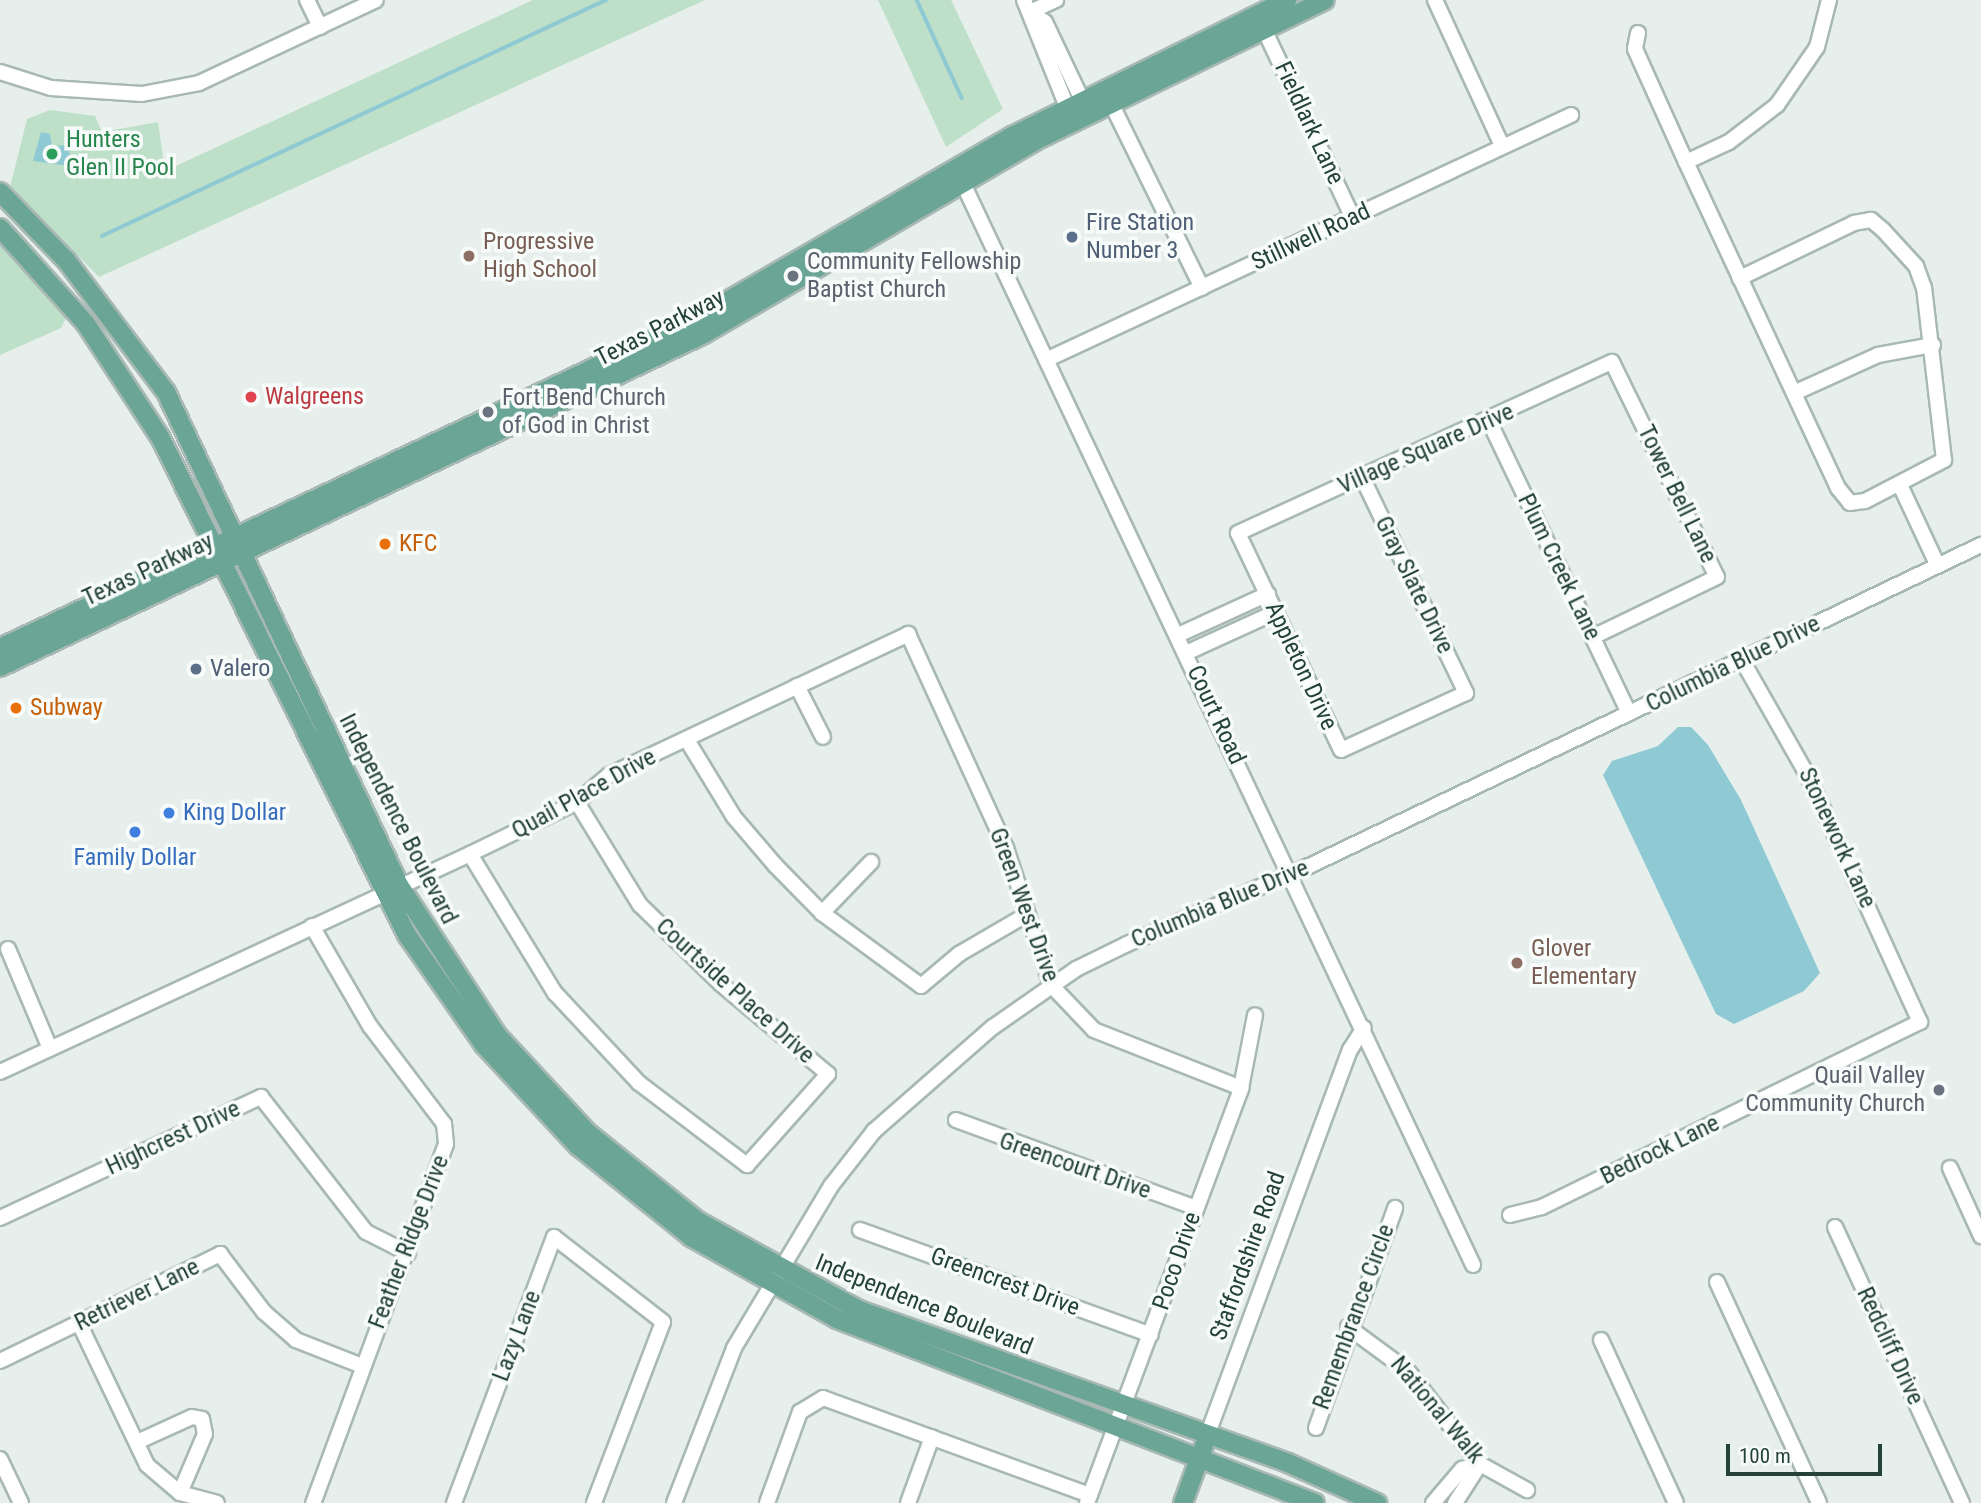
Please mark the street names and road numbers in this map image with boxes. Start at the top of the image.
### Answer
street label: Fieldlark Lane [1268,57,1350,189]
street label: Stillwell Road [1247,197,1375,277]
street label: Texas Parkway [591,283,729,373]
street label: Village Square Drive [1334,397,1518,501]
street label: Tower Bell Lane [1631,420,1723,568]
street label: Plum Creek Lane [1511,489,1607,645]
street label: Gray Slate Drive [1368,512,1460,658]
street label: Texas Parkway [78,527,218,613]
street label: Appleton Drive [1259,597,1343,735]
street label: Columbia Blue Drive [1641,609,1825,719]
street label: Court Road [1181,661,1251,769]
street label: Independence Boulevard [332,709,464,929]
street label: Quail Place Drive [507,743,661,845]
street label: Stonework Lane [1792,763,1882,913]
street label: Green West Drive [983,824,1065,986]
street label: Columbia Blue Drive [1127,854,1313,954]
street label: Courtside Place Drive [650,912,820,1070]
street label: Highcrest Drive [101,1094,245,1182]
street label: Bedrock Lane [1596,1109,1724,1191]
street label: Greencourt Drive [995,1127,1155,1205]
street label: Feather Ridge Drive [363,1151,455,1333]
street label: Staffordshire Road [1204,1168,1292,1344]
street label: Poco Drive [1147,1208,1207,1314]
street label: Remembrance Circle [1307,1220,1401,1414]
street label: Greencrest Drive [927,1242,1083,1322]
street label: Independence Boulevard [811,1248,1037,1362]
street label: Retriever Lane [70,1252,204,1338]
street label: Redcliff Drive [1850,1283,1930,1409]
street label: Lazy Lane [487,1287,547,1385]
street label: National Walk [1384,1351,1490,1469]

